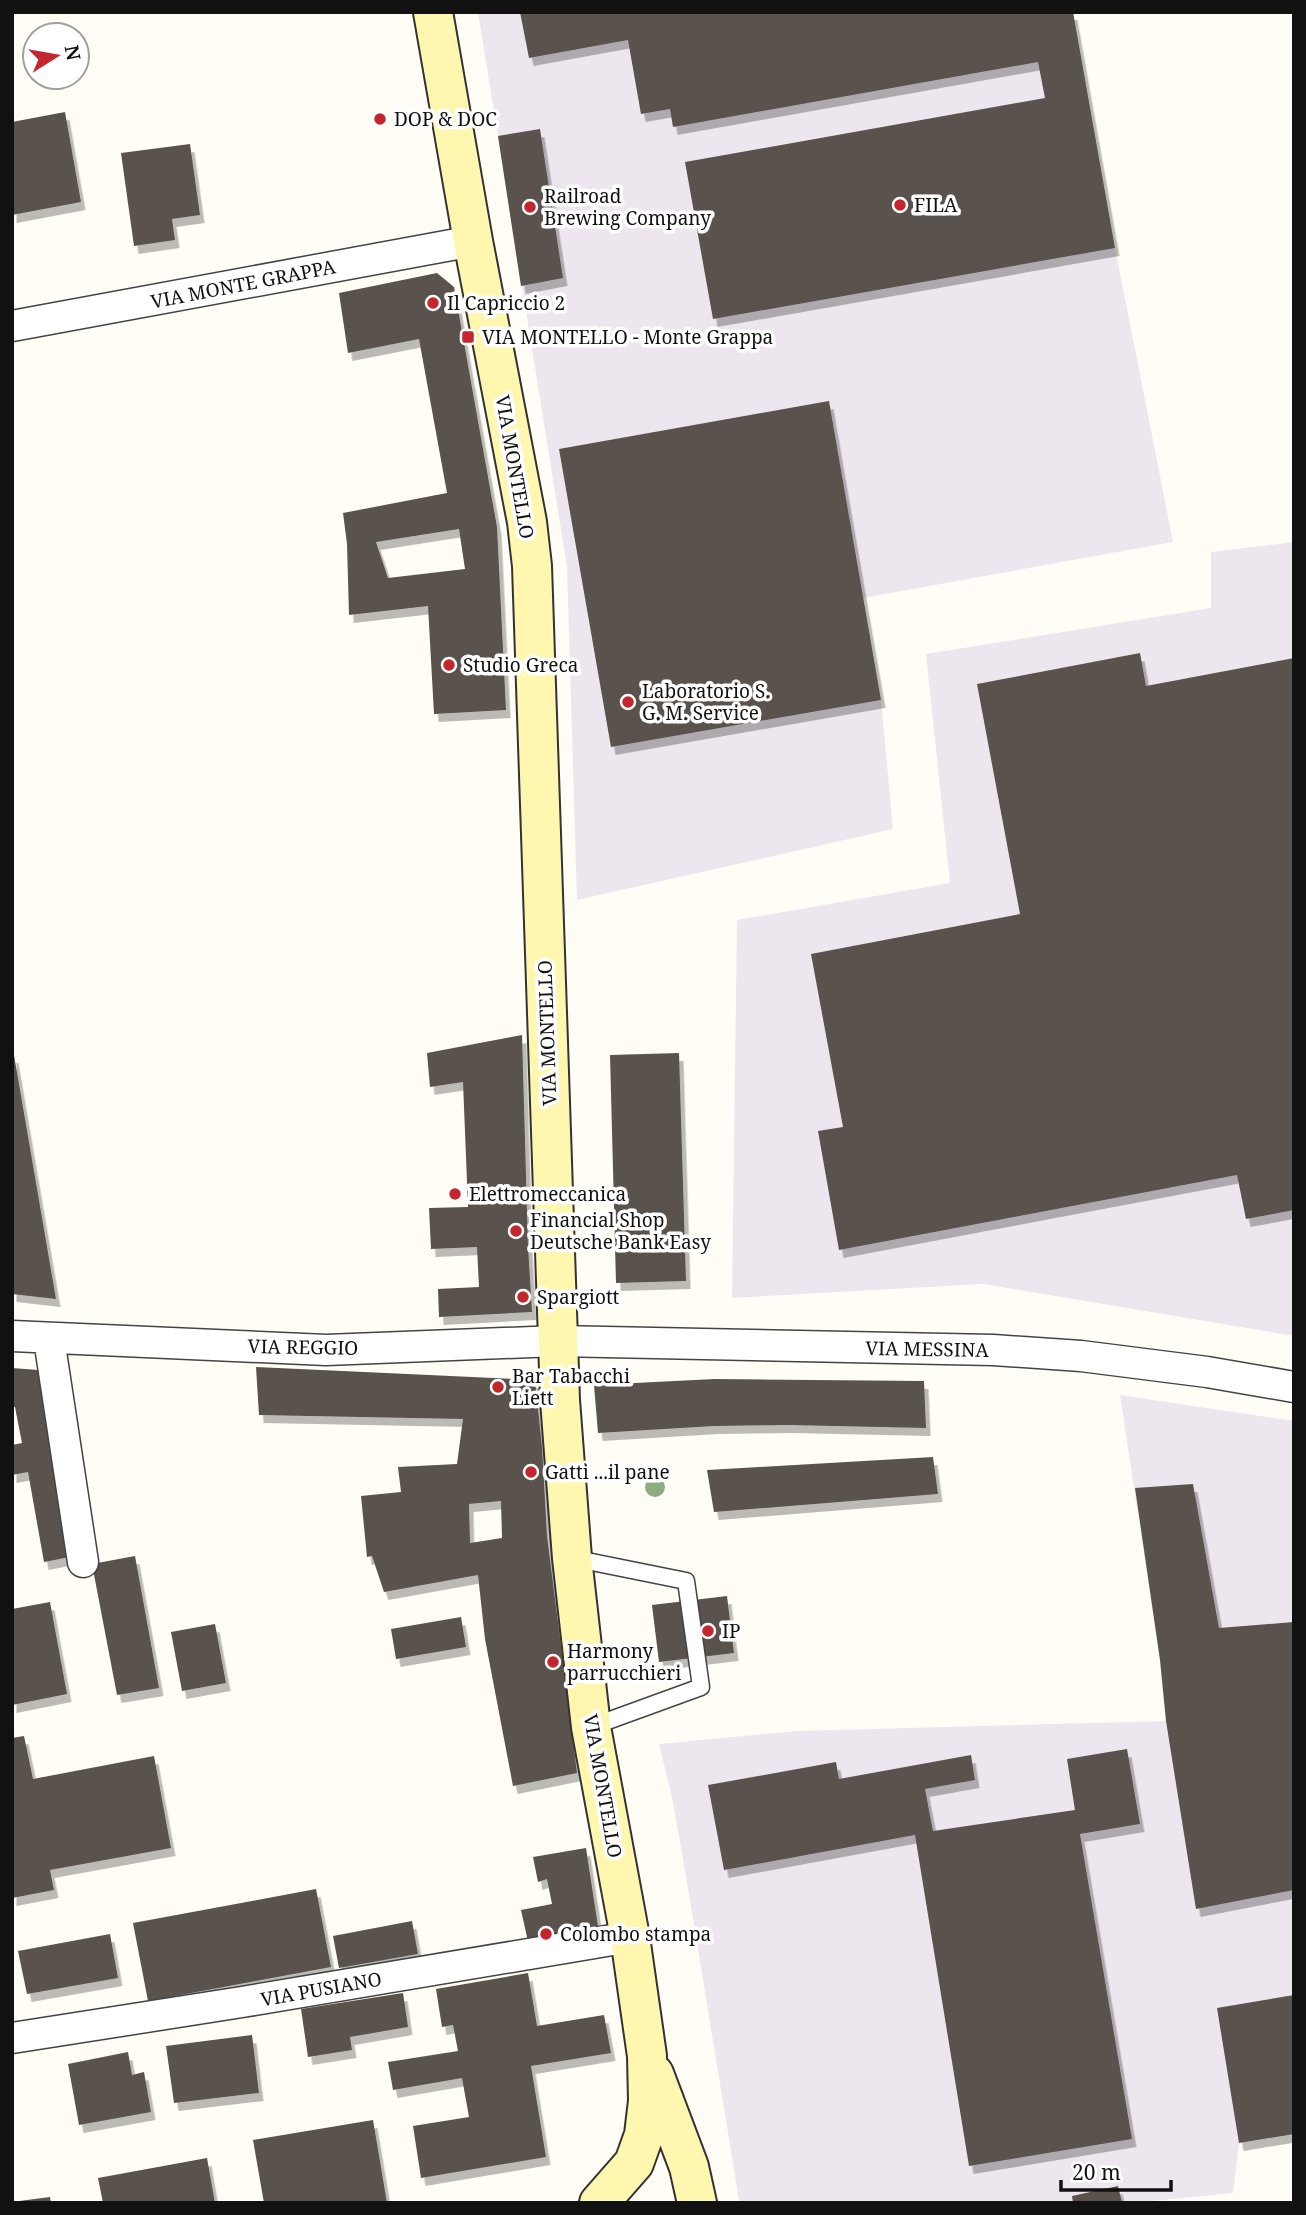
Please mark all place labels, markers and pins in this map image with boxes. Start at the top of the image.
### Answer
place label: DOP & DOC [394,106,497,132]
marker: DOP & DOC [372,111,388,127]
place label: Railroad Brewing Company [544,183,711,231]
place label: FILA [914,192,958,218]
marker: FILA [892,197,908,213]
marker: Railroad Brewing Company [522,199,538,215]
place label: Il Capriccio 2 [447,290,565,316]
marker: Il Capriccio 2 [425,295,441,311]
place label: VIA MONTELLO ‐ Monte Grappa [482,324,773,350]
marker: VIA MONTELLO ‐ Monte Grappa [460,329,476,345]
place label: Studio Greca [463,652,578,678]
marker: Studio Greca [441,657,457,673]
place label: Laboratorio S. G. M. Service [642,678,770,726]
marker: Laboratorio S. G. M. Service [620,694,636,710]
place label: Elettromeccanica [469,1181,626,1207]
marker: Elettromeccanica [447,1186,463,1202]
place label: Financial Shop Deutsche Bank Easy [530,1207,711,1255]
marker: Financial Shop Deutsche Bank Easy [508,1223,524,1239]
place label: Spargiott [537,1284,620,1310]
marker: Spargiott [515,1289,531,1305]
place label: Bar Tabacchi Liett [512,1363,630,1411]
marker: Bar Tabacchi Liett [490,1379,506,1395]
place label: Gatti ...il pane [545,1459,670,1485]
marker: Gatti ...il pane [523,1464,539,1480]
place label: IP [722,1618,740,1644]
marker: IP [700,1623,716,1639]
place label: Harmony parrucchieri [567,1638,681,1686]
marker: Harmony parrucchieri [545,1654,561,1670]
place label: Colombo stampa [560,1921,711,1947]
marker: Colombo stampa [538,1926,554,1942]

